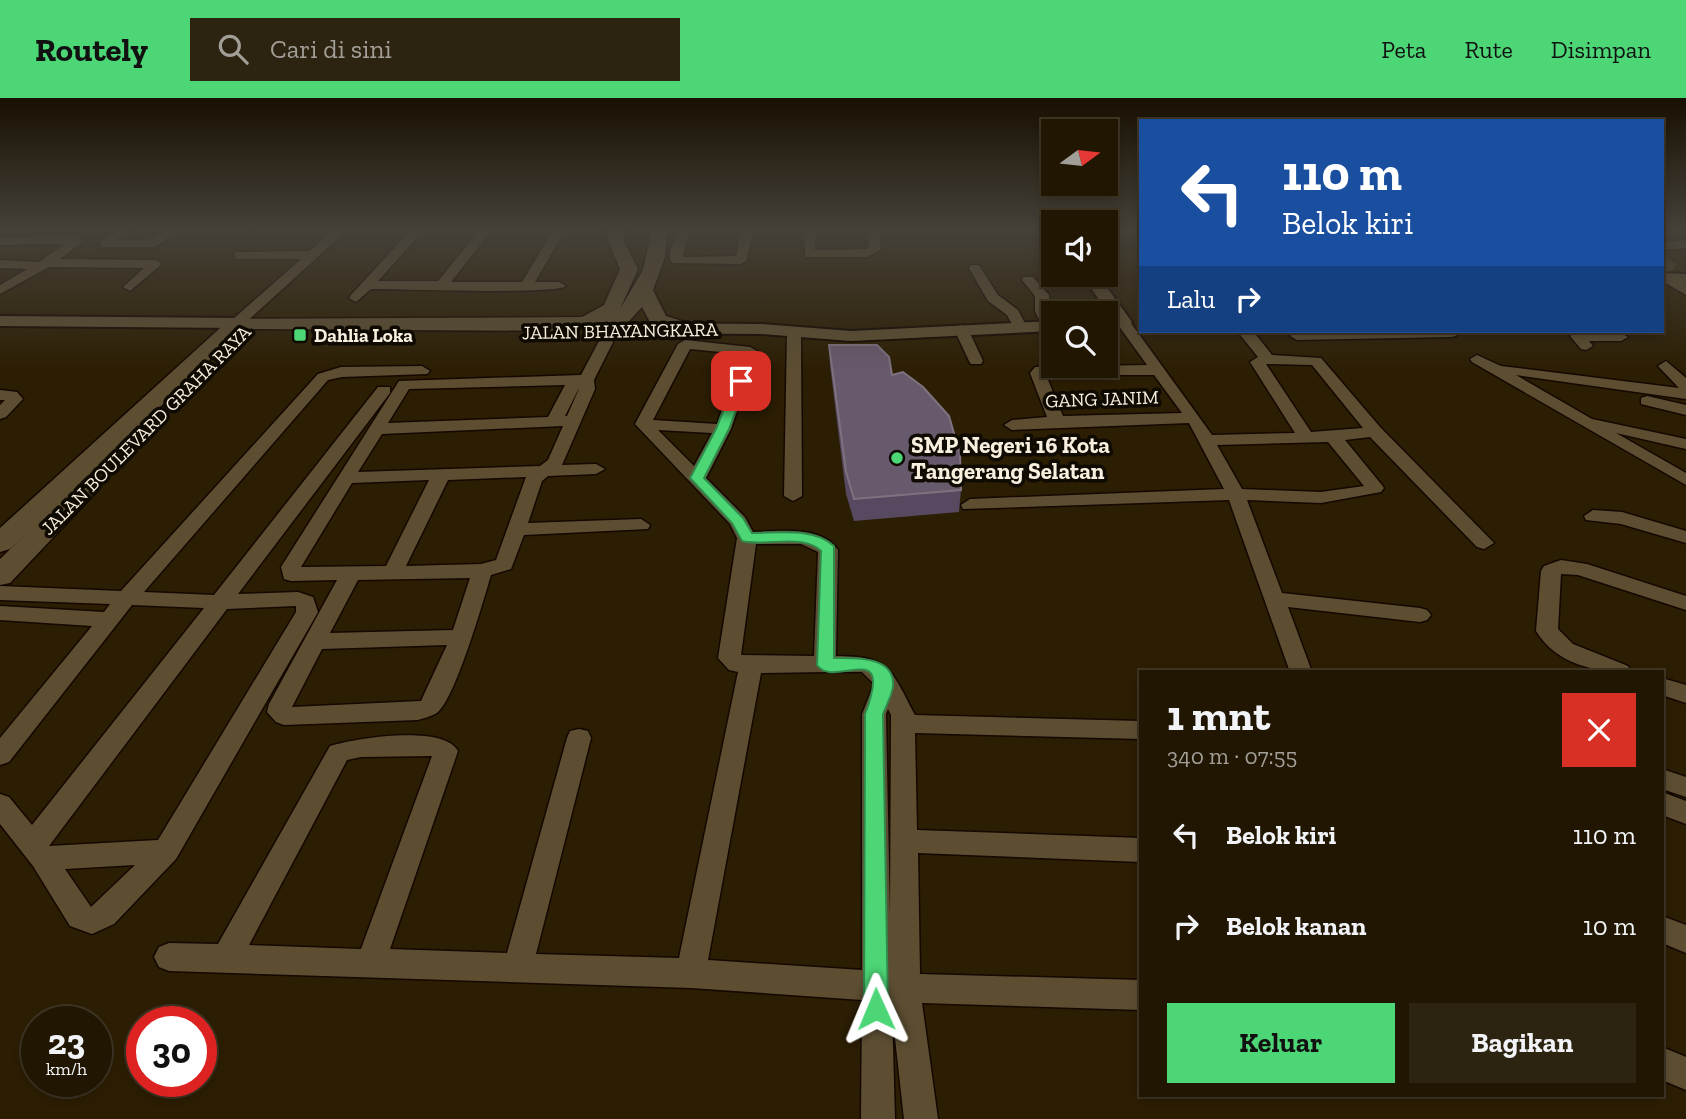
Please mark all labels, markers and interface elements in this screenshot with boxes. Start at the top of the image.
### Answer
search box [190,18,680,81]
text: Routely [35,30,148,69]
icon: search [214,30,252,68]
text: Cari di sini [270,33,392,65]
text: Peta [1381,35,1426,64]
text: Rute [1464,35,1513,64]
text: Disimpan [1551,35,1651,64]
north arrow [1041,119,1118,196]
map controls [1041,119,1118,378]
text: 110 m [1282,144,1402,203]
icon: left [1167,147,1258,238]
text: Belok kiri [1282,204,1413,242]
button: sound [1041,210,1118,287]
icon: right [1229,280,1267,318]
text: Lalu [1167,283,1215,315]
button: search [1041,301,1118,378]
street label: JALAN BHAYANGKARA [522,318,719,344]
street label: JALAN BOULEVARD GRAHA RAYA [36,320,256,540]
place label: Dahlia Loka [314,324,413,347]
marker: Dahlia Loka [292,327,308,343]
pin [711,351,771,411]
icon: arrive [722,362,760,400]
street label: GANG JANIM [1045,386,1159,412]
place label: SMP Negeri 16 Kota Tangerang Selatan [911,431,1110,485]
marker: SMP Negeri 16 Kota Tangerang Selatan [889,450,905,466]
text: 1 mnt [1167,690,1270,741]
button: close [1562,693,1636,767]
text: 340 m · 07:55 [1167,742,1297,770]
icon: left [1167,816,1205,854]
text: Belok kiri [1226,819,1336,851]
text: 110 m [1573,819,1636,851]
icon: right [1167,907,1205,945]
text: Belok kanan [1226,910,1367,942]
text: 10 m [1583,910,1636,942]
position arrow [839,972,913,1046]
button: Keluar [1167,1003,1395,1083]
button: Bagikan [1409,1003,1636,1083]
speed limit sign: 30 [126,1006,217,1097]
text: 23 [48,1021,85,1063]
text: km/h [46,1058,87,1080]

